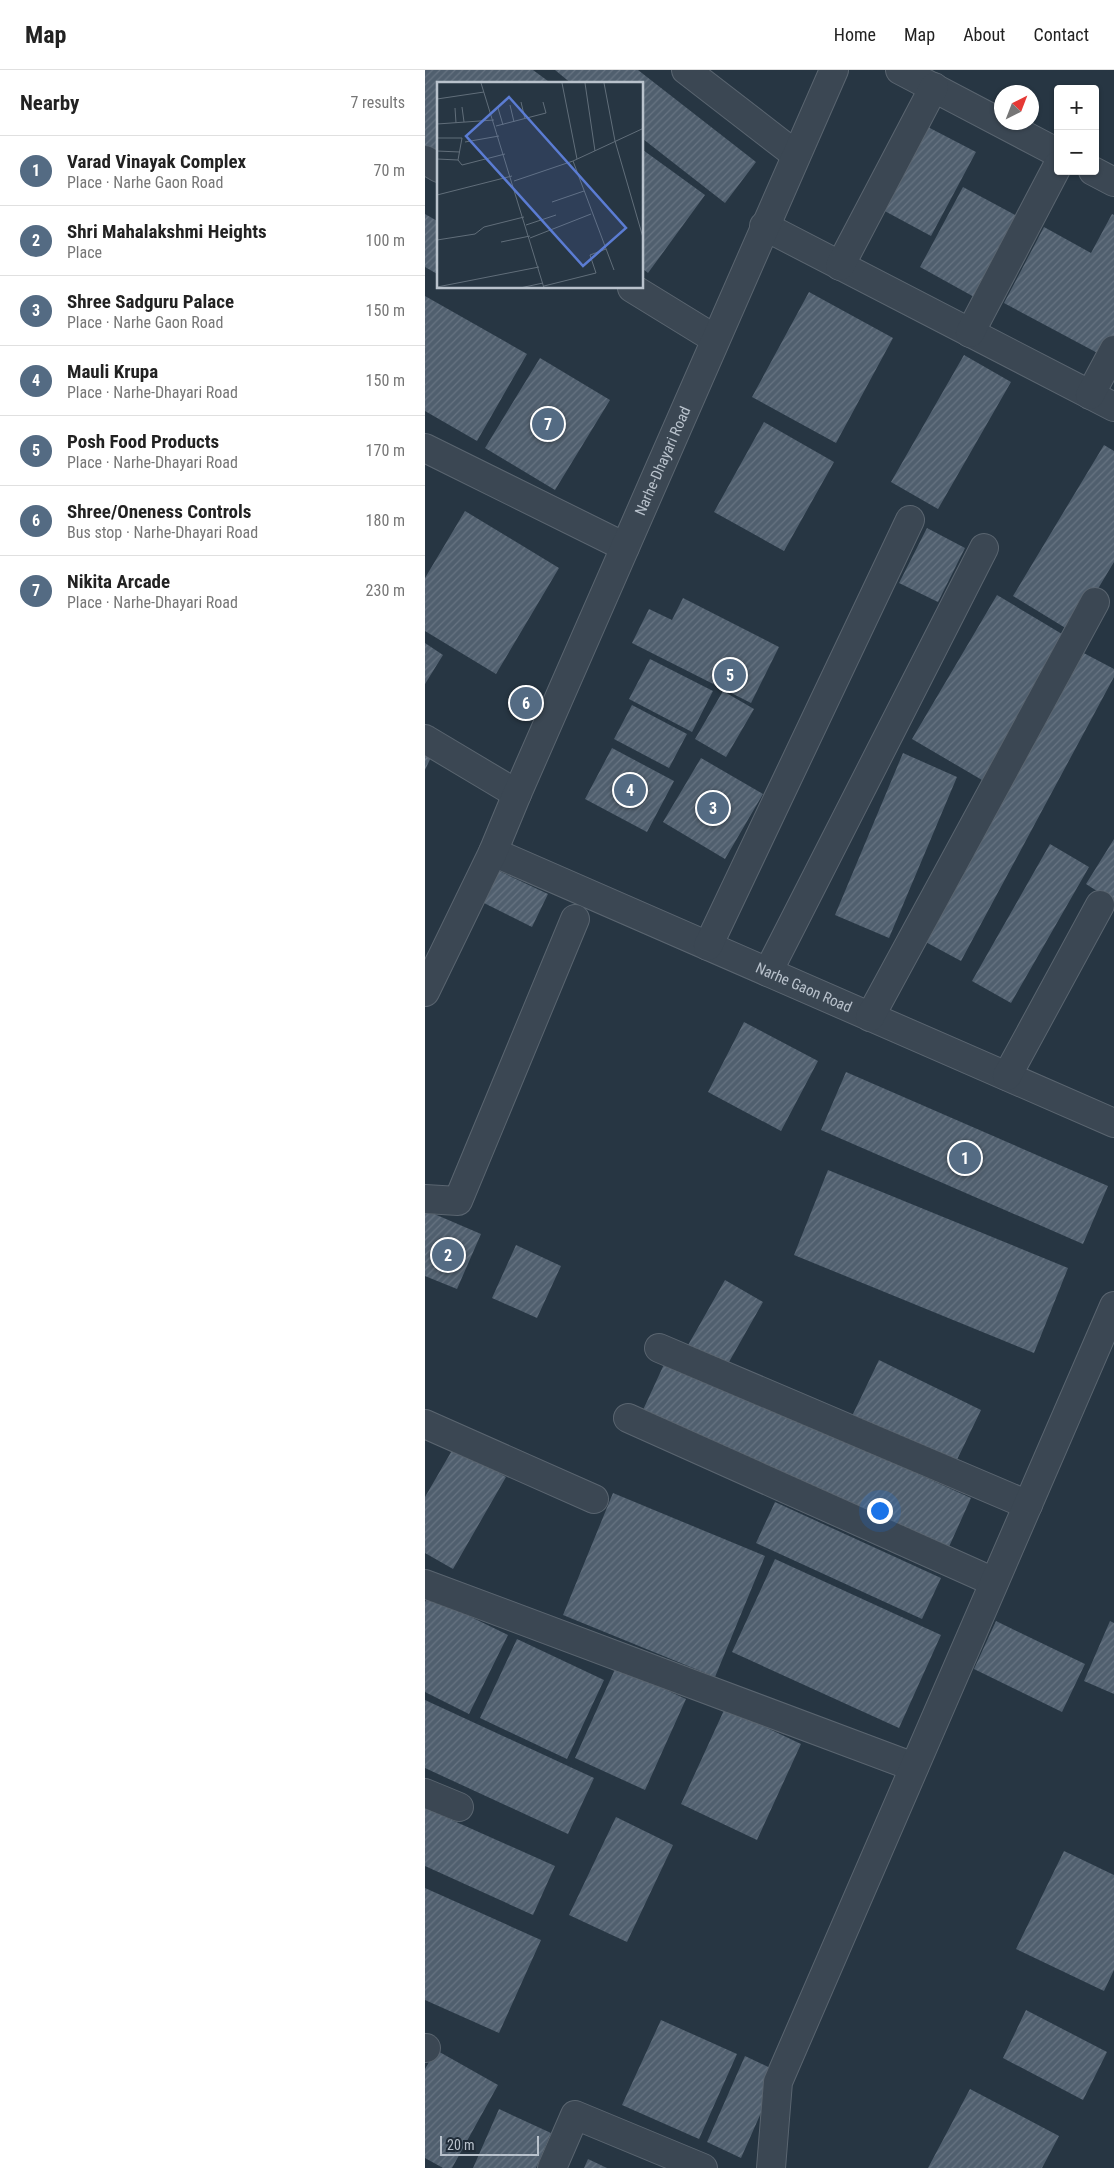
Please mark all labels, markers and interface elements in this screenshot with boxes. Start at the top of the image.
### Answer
text: Map [25,21,66,49]
text: Home [834,24,876,45]
text: Map [904,24,935,45]
text: About [963,24,1005,45]
text: Contact [1033,24,1089,45]
inset map [437,82,644,289]
north arrow [994,85,1039,130]
map controls [1054,85,1099,175]
button: + [1054,85,1099,130]
text: Nearby [20,91,79,115]
text: 7 results [350,93,405,112]
button: − [1054,130,1099,175]
text: Varad Vinayak Complex [67,150,246,173]
text: 1 [32,161,40,180]
text: 70 m [373,161,405,180]
text: Place · Narhe Gaon Road [67,173,223,192]
text: Shri Mahalakshmi Heights [67,220,267,243]
text: 2 [32,231,40,250]
text: 100 m [366,231,405,250]
text: Place [67,243,102,262]
text: Shree Sadguru Palace [67,290,234,313]
text: 3 [32,301,40,320]
text: 150 m [366,301,405,320]
text: Place · Narhe Gaon Road [67,313,223,332]
text: Mauli Krupa [67,360,158,383]
text: 4 [32,371,40,390]
text: 150 m [366,371,405,390]
text: Place · Narhe-Dhayari Road [67,383,238,402]
street label: Narhe-Dhayari Road [631,404,695,518]
pin: 7 [532,405,564,443]
text: Posh Food Products [67,430,219,453]
text: 5 [32,441,40,460]
text: 170 m [366,441,405,460]
text: Place · Narhe-Dhayari Road [67,453,238,472]
text: Shree/Oneness Controls [67,500,251,523]
text: 6 [32,511,40,530]
text: 180 m [366,511,405,530]
text: Bus stop · Narhe-Dhayari Road [67,523,258,542]
text: Nikita Arcade [67,570,170,593]
text: 7 [32,581,40,600]
text: 230 m [366,581,405,600]
text: Place · Narhe-Dhayari Road [67,593,238,612]
pin: 5 [714,656,746,694]
pin: 6 [510,684,542,722]
pin: 4 [614,771,646,809]
pin: 3 [697,789,729,827]
street label: Narhe Gaon Road [753,959,855,1016]
pin: 1 [949,1139,981,1177]
pin: 2 [432,1236,464,1274]
your location [867,1498,893,1524]
scale bar [440,2133,539,2156]
text: 20 m [447,2137,475,2153]

